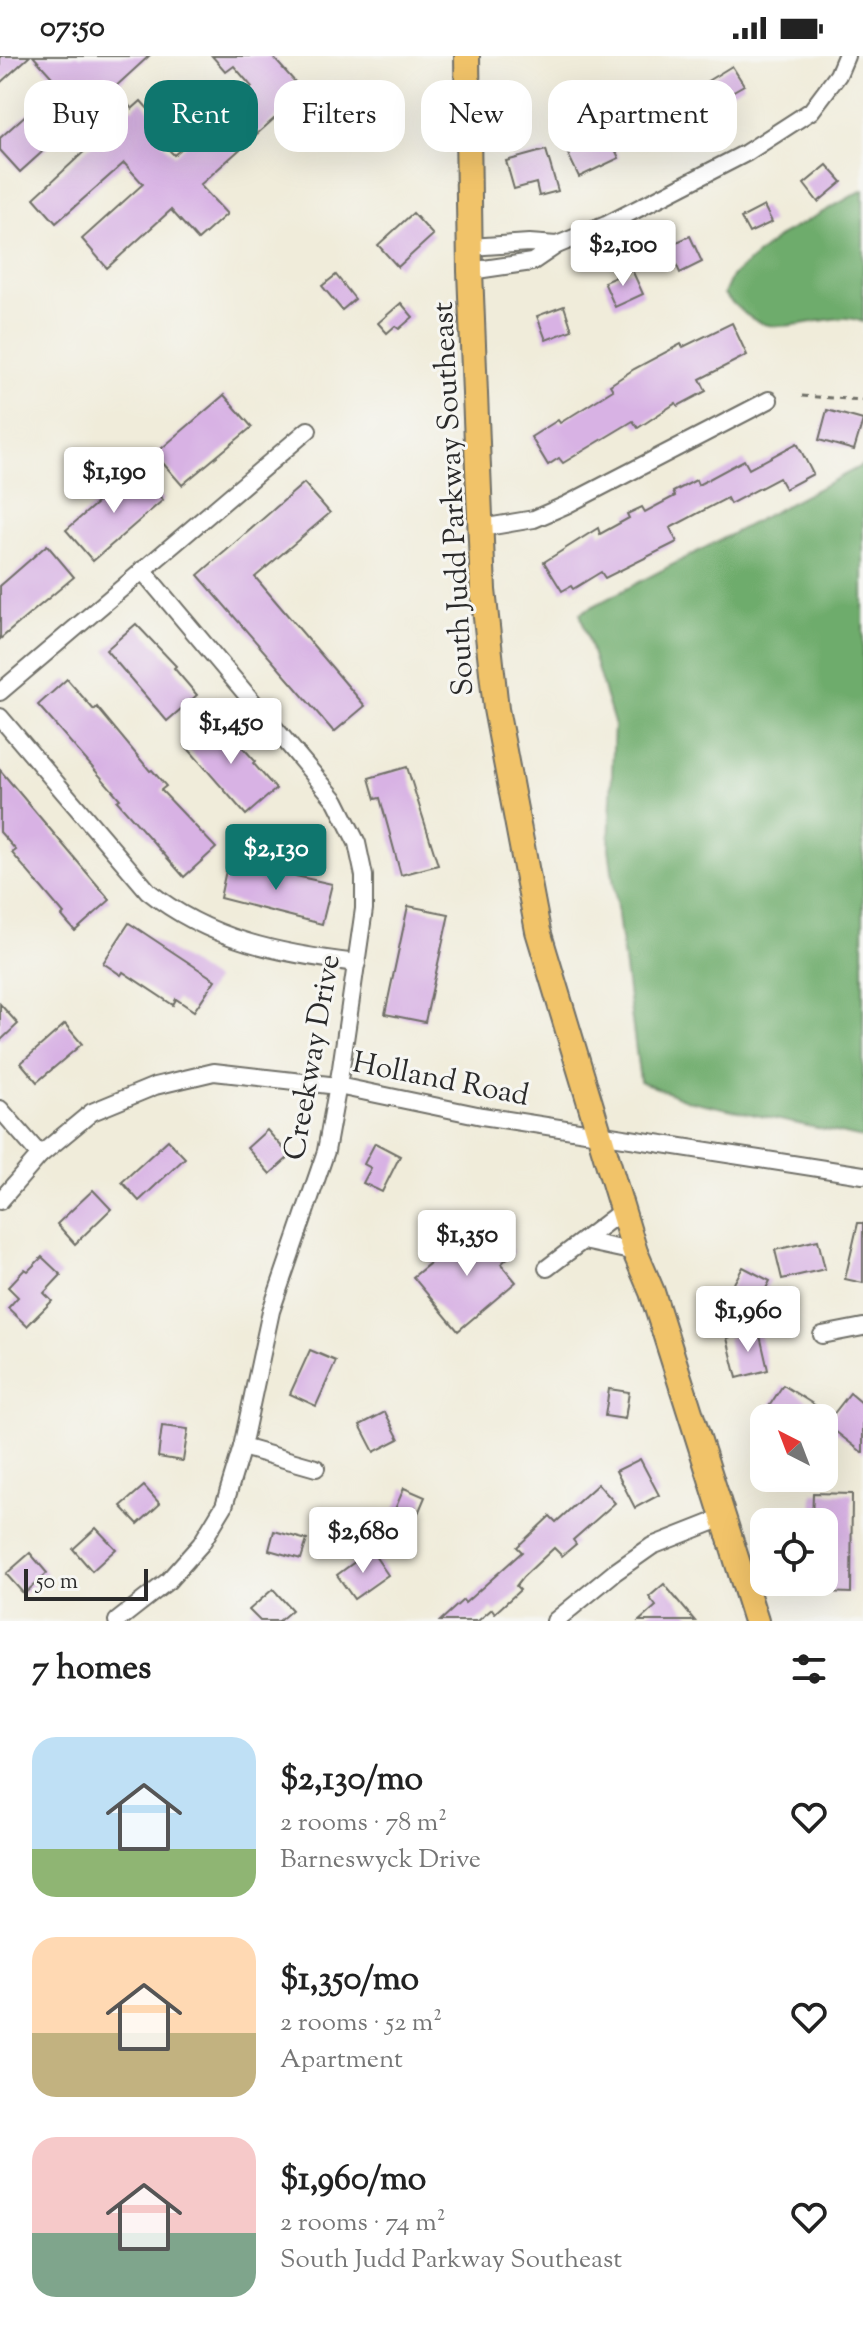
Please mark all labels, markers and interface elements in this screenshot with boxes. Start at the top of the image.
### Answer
text: 07:50 [40,7,105,50]
chip: Buy [24,80,128,152]
chip: Rent [144,80,258,152]
chip: Filters [274,80,405,152]
chip: New [421,80,532,152]
chip: Apartment [548,80,737,152]
pin: $2,100 [558,220,688,288]
text: $2,100 [589,227,657,264]
street label: South Judd Parkway Southeast [423,301,486,697]
pin: $1,190 [49,447,179,515]
text: $1,190 [82,454,146,491]
pin: $1,450 [166,698,296,766]
text: $1,450 [199,705,263,742]
pin: $2,130 [211,824,341,892]
text: $2,130 [243,831,309,868]
street label: Creekway Drive [274,951,353,1164]
street label: Holland Road [349,1042,532,1119]
pin: $1,350 [402,1210,532,1278]
text: $1,350 [436,1217,498,1254]
pin: $1,960 [683,1286,813,1354]
text: $1,960 [714,1293,782,1330]
north arrow [750,1404,838,1492]
map controls [750,1404,838,1596]
pin: $2,680 [298,1507,428,1575]
button: locate [750,1508,838,1596]
text: $2,680 [327,1514,399,1551]
scale bar [24,1565,148,1601]
text: 50 m [36,1567,78,1599]
text: 7 homes [32,1645,151,1694]
icon: filters [787,1647,831,1691]
text: $2,130/mo [280,1756,423,1805]
icon: home [96,1769,192,1865]
icon: heart [787,1795,831,1839]
text: 2 rooms · 78 m² [280,1805,447,1842]
text: Barneswyck Drive [280,1842,481,1879]
text: $1,350/mo [280,1956,419,2005]
icon: home [96,1969,192,2065]
icon: heart [787,1995,831,2039]
text: 2 rooms · 52 m² [280,2005,442,2042]
text: Apartment [280,2042,403,2079]
text: $1,960/mo [280,2156,426,2205]
icon: home [96,2169,192,2265]
icon: heart [787,2195,831,2239]
text: 2 rooms · 74 m² [280,2205,445,2242]
text: South Judd Parkway Southeast [280,2242,622,2279]

